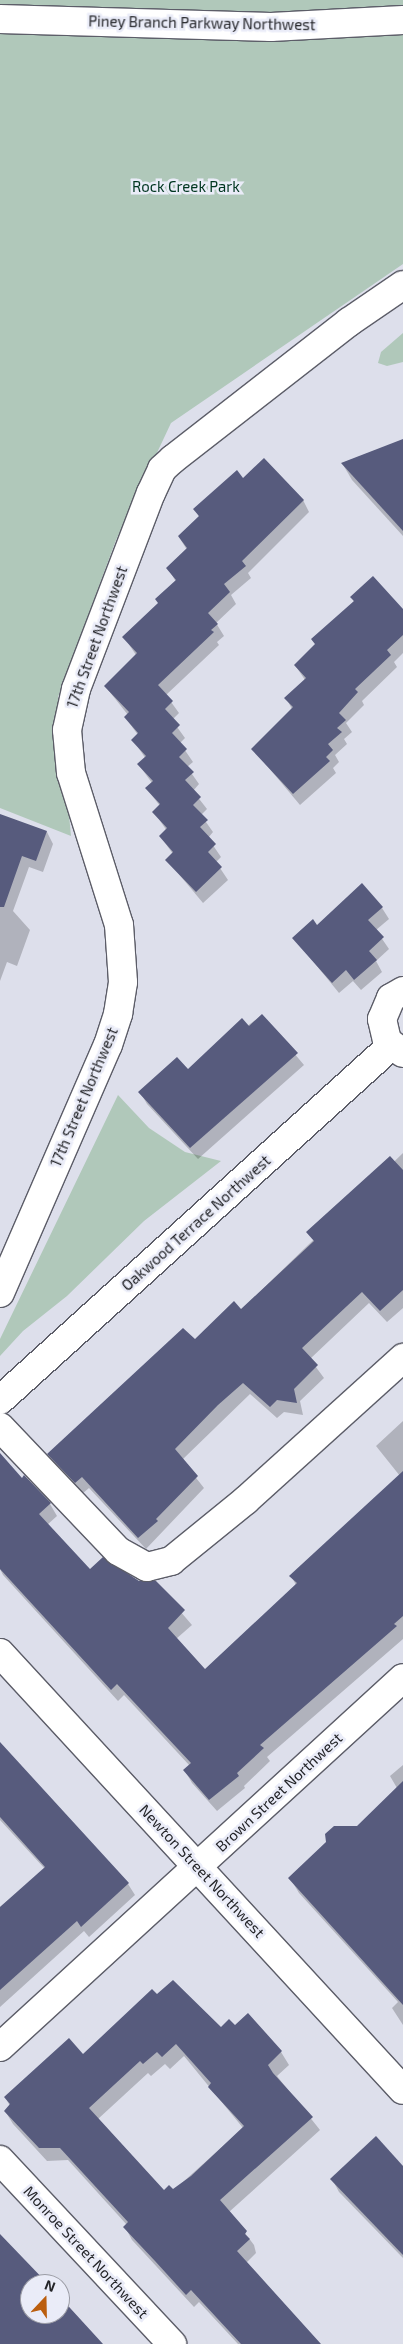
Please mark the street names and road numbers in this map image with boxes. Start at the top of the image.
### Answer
street label: Piney Branch Parkway Northwest [88,12,316,34]
street label: 17th Street Northwest [63,564,131,710]
street label: 17th Street Northwest [46,1025,122,1169]
street label: Oakwood Terrace Northwest [118,1151,274,1295]
street label: Brown Street Northwest [212,1729,346,1855]
street label: Newton Street Northwest [136,1801,268,1941]
street label: Monroe Street Northwest [20,2182,152,2322]

